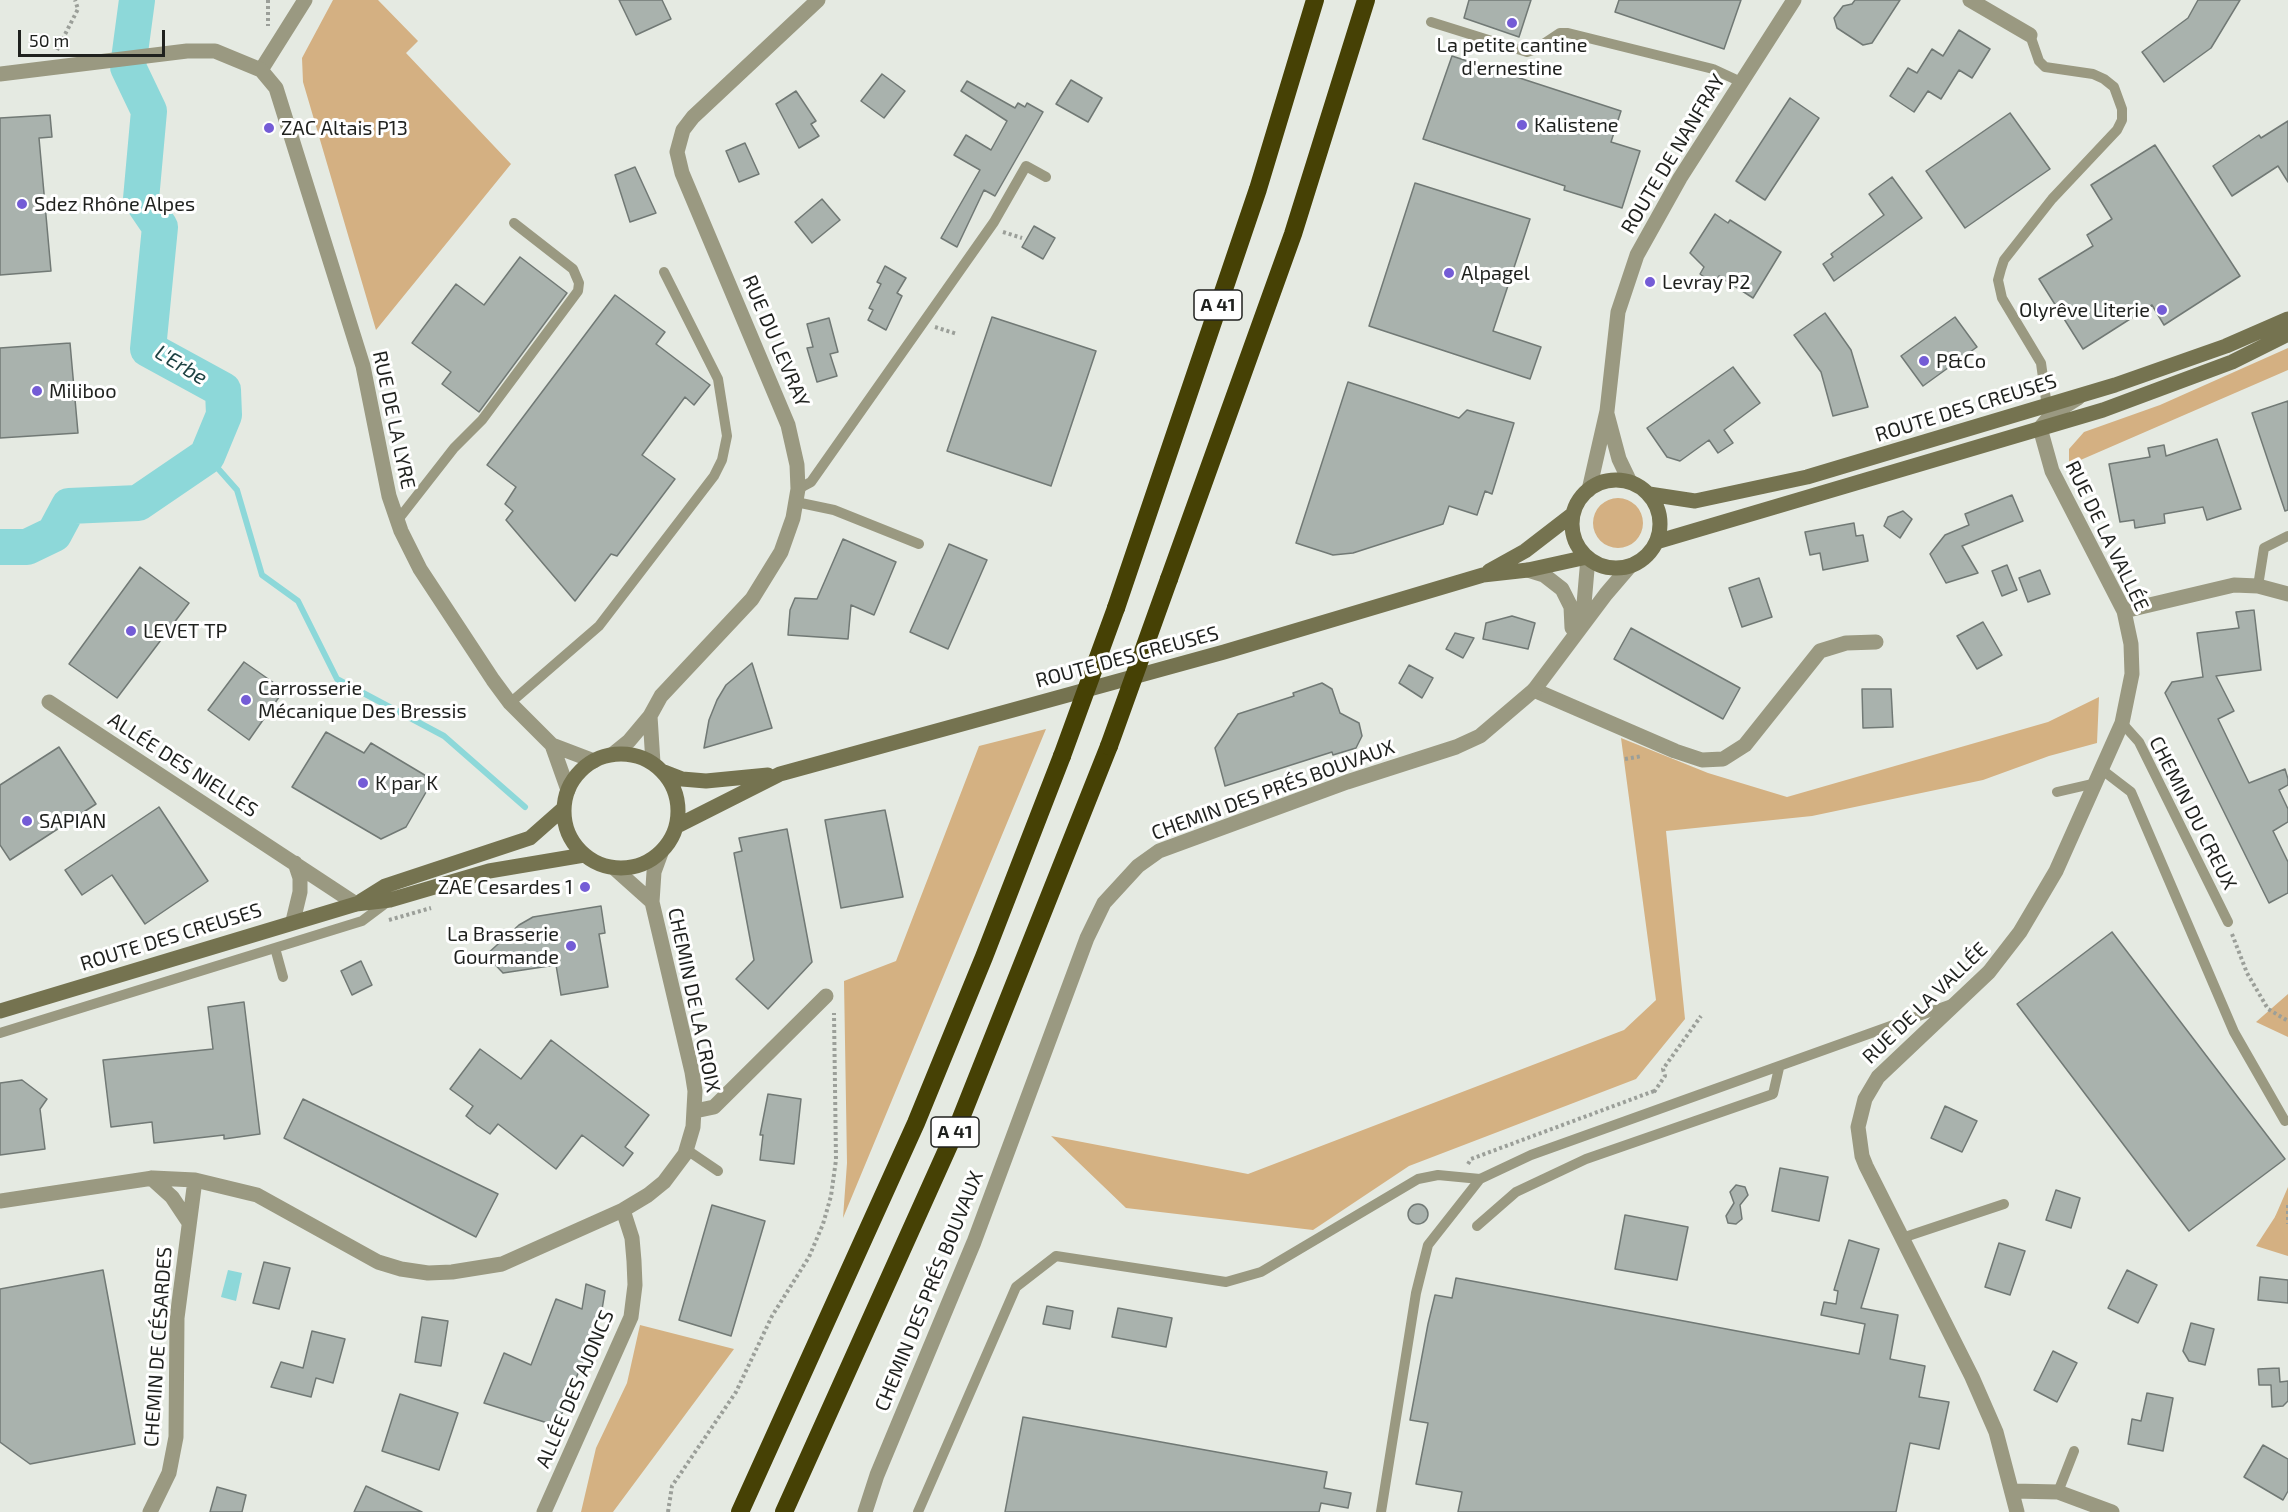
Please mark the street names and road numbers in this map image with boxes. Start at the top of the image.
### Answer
street label: ROUTE DE NANFRAY [1616,70,1730,238]
street label: RUE DU LEVRAY [737,271,815,411]
road number: A 41 [1194,290,1242,320]
street label: RUE DE LA LYRE [368,349,420,491]
street label: ROUTE DES CREUSES [1872,369,2060,447]
street label: RUE DE LA VALLÉE [2060,457,2154,615]
street label: ROUTE DES CREUSES [1033,621,1221,693]
street label: ALLÉE DES NIELLES [104,708,262,822]
street label: CHEMIN DU CREUX [2144,732,2242,894]
street label: CHEMIN DES PRÉS BOUVAUX [1148,735,1398,845]
street label: ROUTE DES CREUSES [77,898,265,976]
street label: CHEMIN DE LA CROIX [663,906,725,1094]
street label: RUE DE LA VALLÉE [1858,937,1992,1069]
road number: A 41 [931,1117,979,1147]
street label: CHEMIN DES PRÉS BOUVAUX [870,1167,988,1415]
street label: CHEMIN DE CÉSARDES [139,1246,177,1448]
street label: ALLÉE DES AJONCS [531,1306,619,1472]

